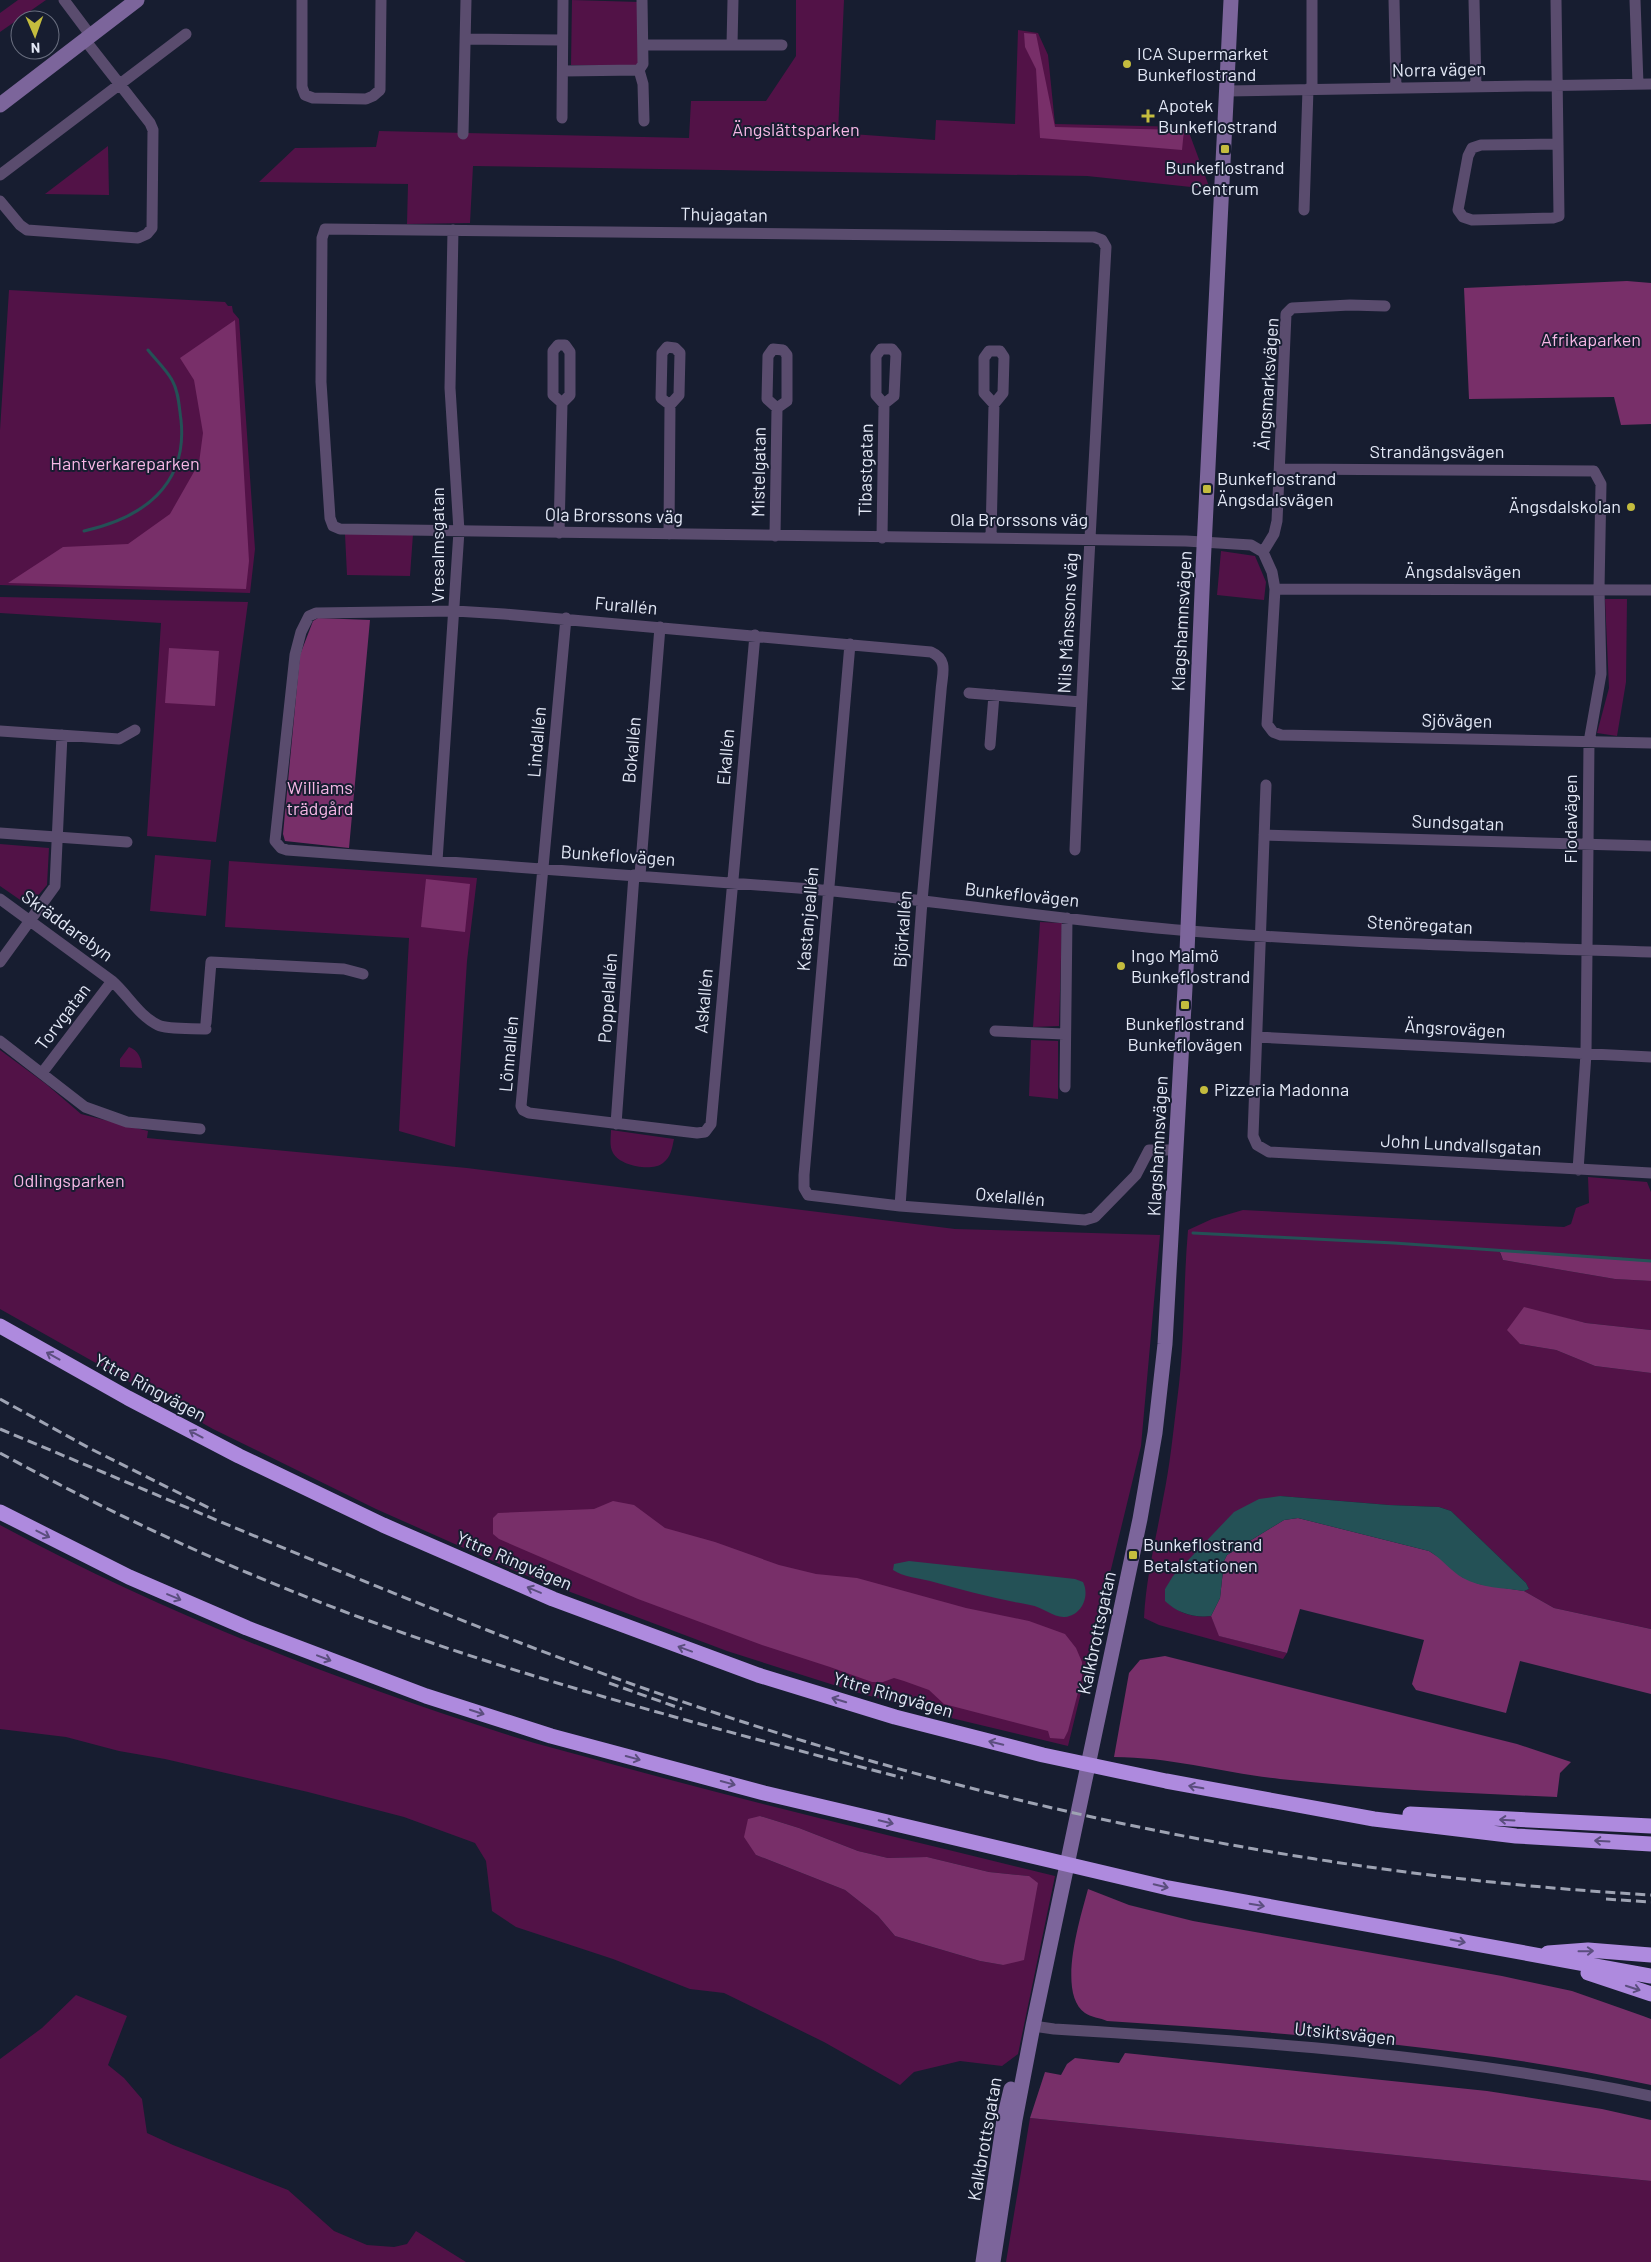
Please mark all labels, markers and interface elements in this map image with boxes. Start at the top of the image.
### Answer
north arrow [10,10,60,60]
text: N [31,40,40,57]
place label: ICA Supermarket Bunkeflostrand [1137,42,1269,85]
street label: Norra vägen [1392,57,1486,81]
marker: ICA Supermarket Bunkeflostrand [1121,58,1133,70]
place label: Apotek Bunkeflostrand [1158,94,1277,137]
marker: Apotek Bunkeflostrand [1142,110,1154,122]
park label: Ängslättsparken [732,118,860,140]
marker: Bunkeflostrand Centrum [1219,143,1231,155]
place label: Bunkeflostrand Centrum [1165,156,1285,199]
street label: Thujagatan [680,202,768,226]
street label: Ängsmarksvägen [1251,317,1283,451]
park label: Afrikaparken [1541,328,1641,350]
street label: Tibastgatan [853,423,877,517]
street label: Mistelgatan [746,427,770,517]
street label: Strandängsvägen [1369,440,1505,462]
park label: Hantverkareparken [50,452,200,474]
place label: Bunkeflostrand Ängsdalsvägen [1217,467,1336,510]
marker: Bunkeflostrand Ängsdalsvägen [1201,483,1213,495]
street label: Vresalmsgatan [426,487,448,603]
place label: Ängsdalskolan [1509,495,1621,517]
marker: Ängsdalskolan [1625,501,1637,513]
street label: Ola Brorssons väg [545,503,683,527]
street label: Ola Brorssons väg [950,508,1088,530]
street label: Klagshamnsvägen [1166,550,1196,692]
street label: Nils Månssons väg [1052,552,1082,694]
street label: Ängsdalsvägen [1405,560,1521,582]
street label: Furallén [594,591,658,619]
street label: Lindallén [522,706,550,778]
street label: Sjövägen [1421,708,1493,732]
street label: Bokallén [617,716,645,784]
street label: Ekallén [712,728,738,786]
street label: Flodavägen [1559,774,1581,864]
park label: Williams trädgård [286,776,354,819]
street label: Sundsgatan [1411,809,1505,835]
street label: Bunkeflovägen [560,840,676,870]
street label: Kastanjeallén [791,866,823,972]
street label: Bunkeflovägen [964,877,1080,911]
street label: Skräddarebyn [18,885,118,966]
street label: Björkallén [888,889,916,968]
street label: Stenöregatan [1367,910,1474,938]
place label: Ingo Malmö Bunkeflostrand [1131,944,1250,987]
street label: Poppelallén [593,952,621,1044]
marker: Ingo Malmö Bunkeflostrand [1115,960,1127,972]
street label: Askallén [689,967,717,1034]
street label: Torvgatan [30,979,95,1054]
marker: Bunkeflostrand Bunkeflovägen [1179,999,1191,1011]
place label: Bunkeflostrand Bunkeflovägen [1125,1012,1245,1055]
street label: Ängsrovägen [1404,1014,1506,1042]
street label: Lönnallén [494,1015,522,1093]
street label: Klagshamnsvägen [1142,1075,1172,1217]
place label: Pizzeria Madonna [1214,1078,1349,1100]
marker: Pizzeria Madonna [1198,1084,1210,1096]
street label: John Lundvallsgatan [1380,1129,1542,1159]
park label: Odlingsparken [13,1169,125,1191]
street label: Oxelallén [974,1182,1046,1210]
street label: Yttre Ringvägen [91,1348,210,1426]
one-way arrow [46,1351,61,1360]
one-way arrow [188,1429,203,1439]
street label: Yttre Ringvägen [453,1526,576,1594]
one-way arrow [36,1529,51,1539]
place label: Bunkeflostrand Betalstationen [1143,1533,1262,1576]
marker: Bunkeflostrand Betalstationen [1127,1549,1139,1561]
street label: Kalkbrottsgatan [1072,1569,1120,1696]
one-way arrow [527,1585,542,1595]
one-way arrow [166,1592,181,1602]
one-way arrow [677,1643,693,1653]
one-way arrow [316,1654,331,1663]
street label: Yttre Ringvägen [831,1666,956,1722]
one-way arrow [832,1694,848,1704]
one-way arrow [469,1708,485,1718]
one-way arrow [989,1737,1005,1747]
one-way arrow [625,1754,641,1763]
one-way arrow [720,1779,736,1788]
one-way arrow [1188,1781,1204,1791]
one-way arrow [1499,1815,1515,1824]
one-way arrow [878,1818,894,1827]
one-way arrow [1595,1836,1611,1845]
one-way arrow [1152,1882,1168,1891]
one-way arrow [1248,1900,1264,1910]
one-way arrow [1450,1936,1466,1946]
one-way arrow [1577,1946,1593,1956]
one-way arrow [1625,1984,1640,1993]
street label: Utsiktsvägen [1293,2017,1397,2049]
street label: Kalkbrottsgatan [962,2075,1006,2202]

